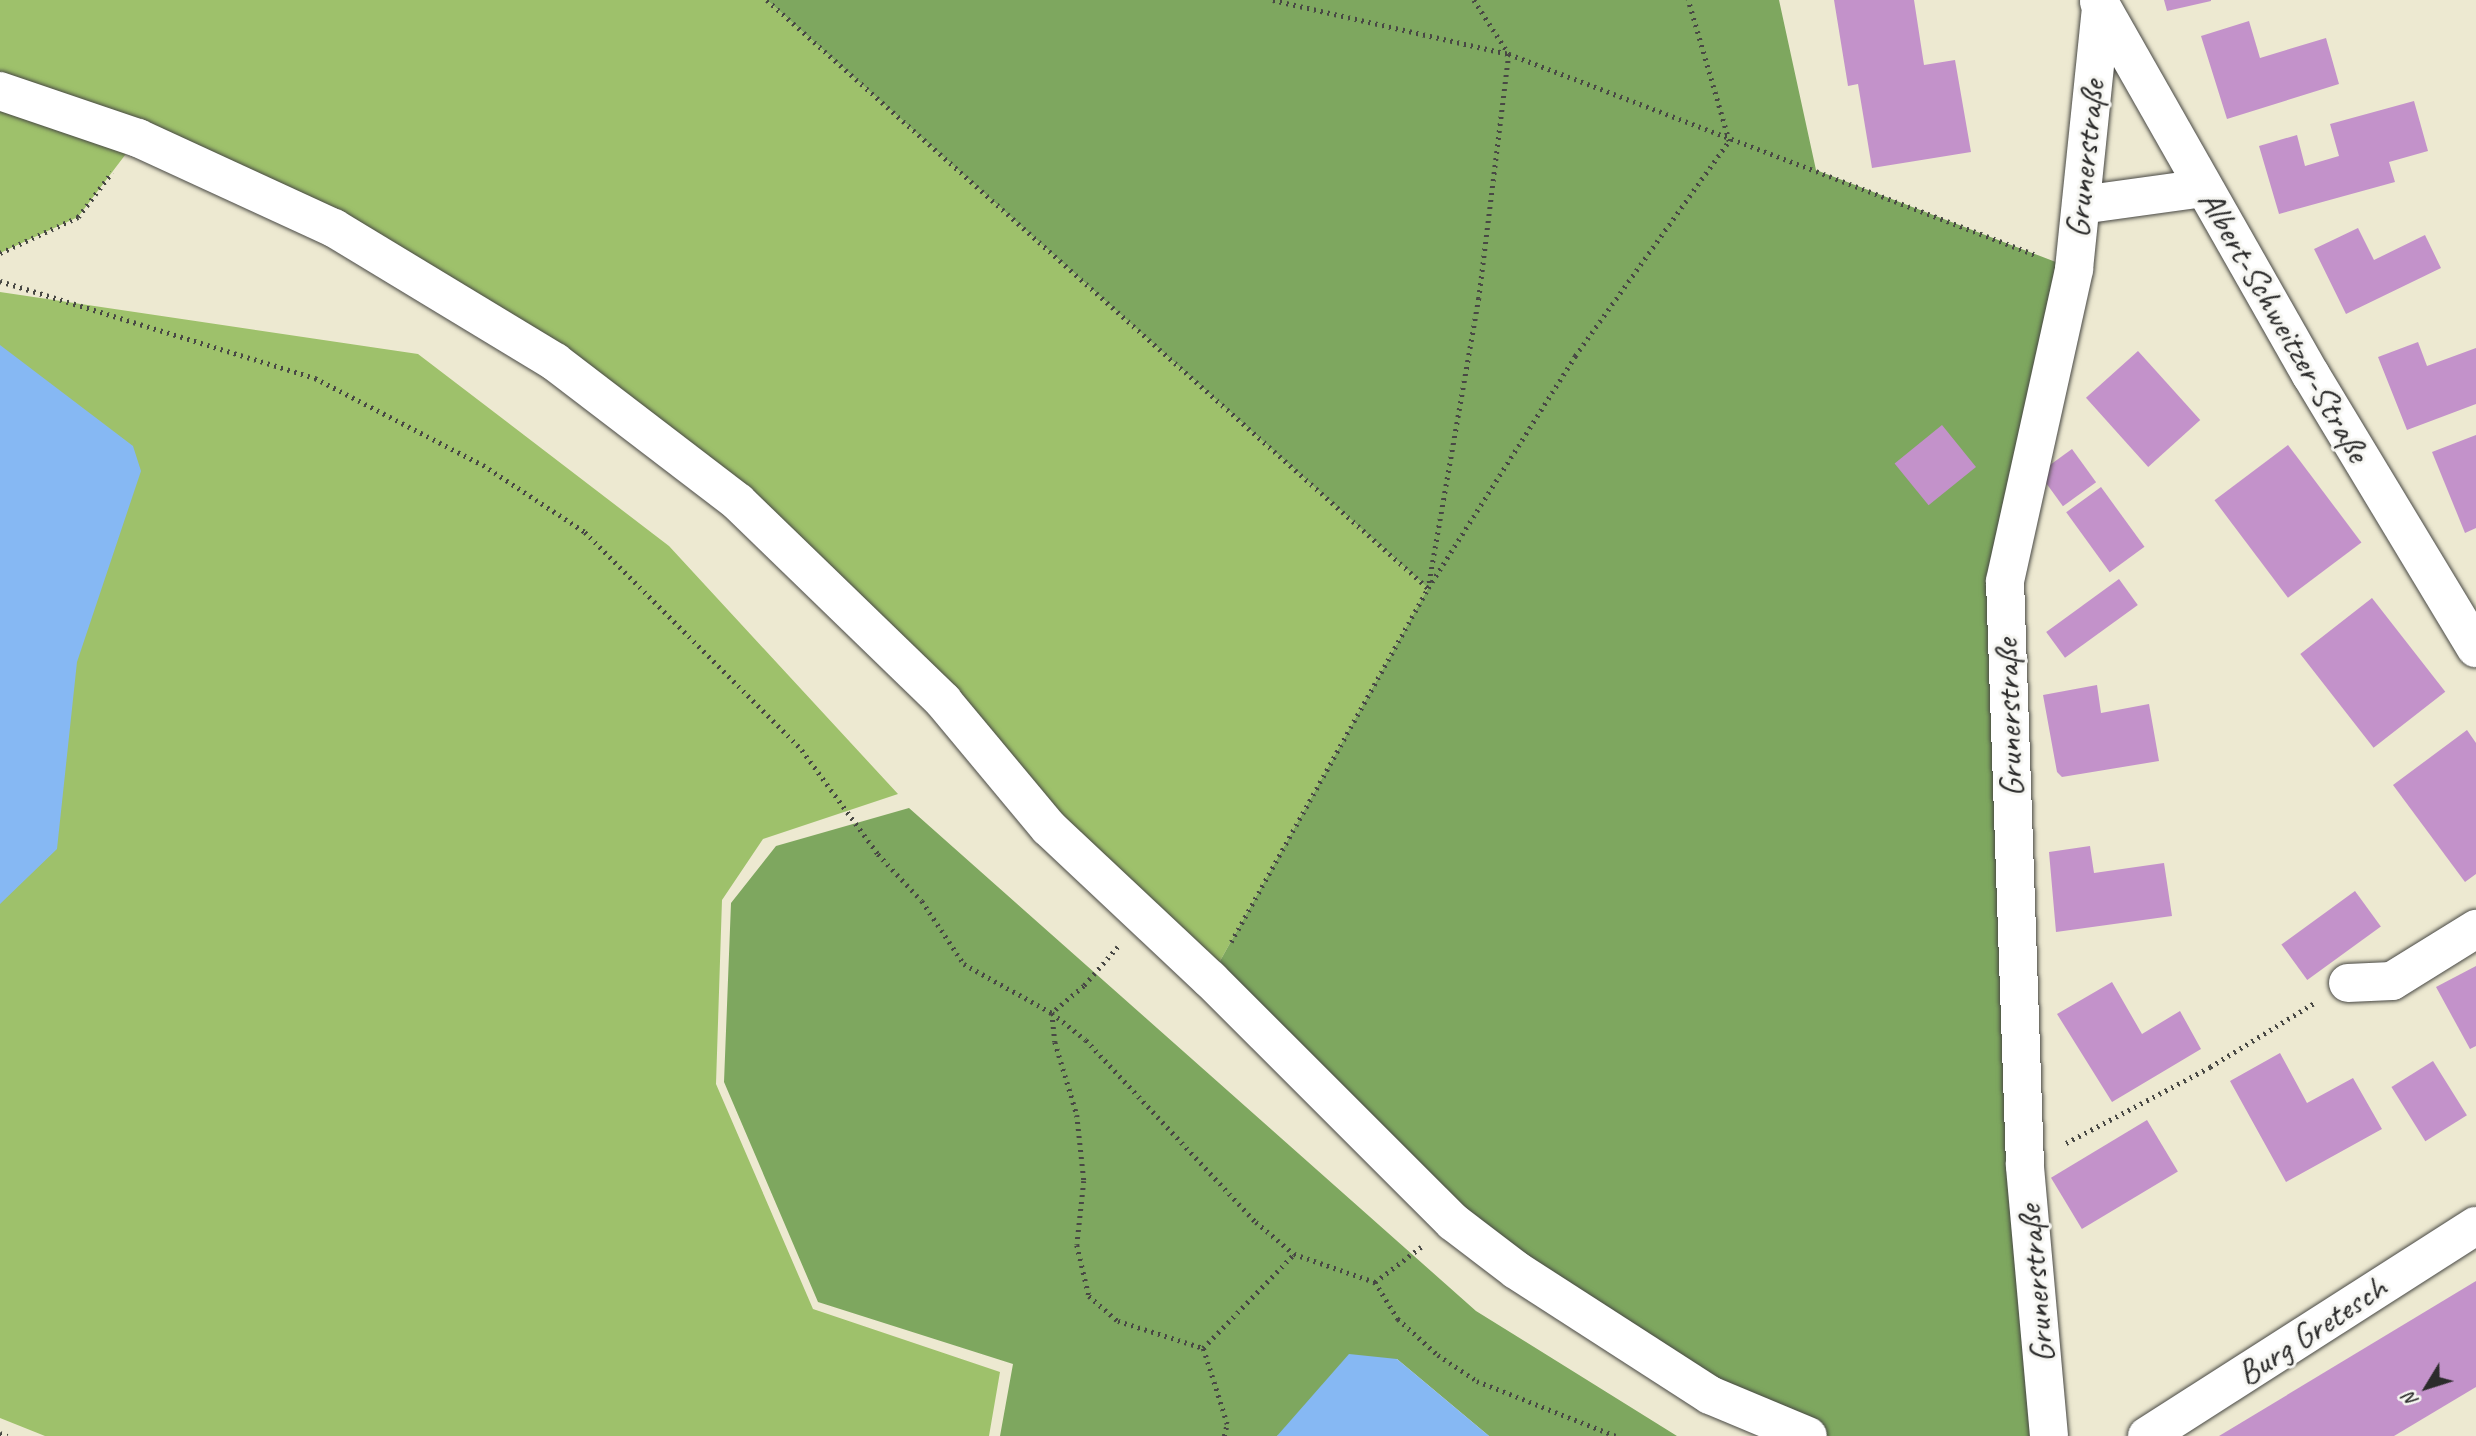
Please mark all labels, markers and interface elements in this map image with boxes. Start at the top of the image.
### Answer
street label: Grunerstraße [2056,78,2114,240]
street label: Albert-Schweitzer-Straße [2189,183,2379,469]
street label: Grunerstraße [1985,638,2033,798]
street label: Grunerstraße [2008,1203,2064,1365]
street label: Burg Gretesch [2230,1267,2394,1395]
north arrow [2392,1352,2462,1422]
text: N [2397,1388,2424,1412]

